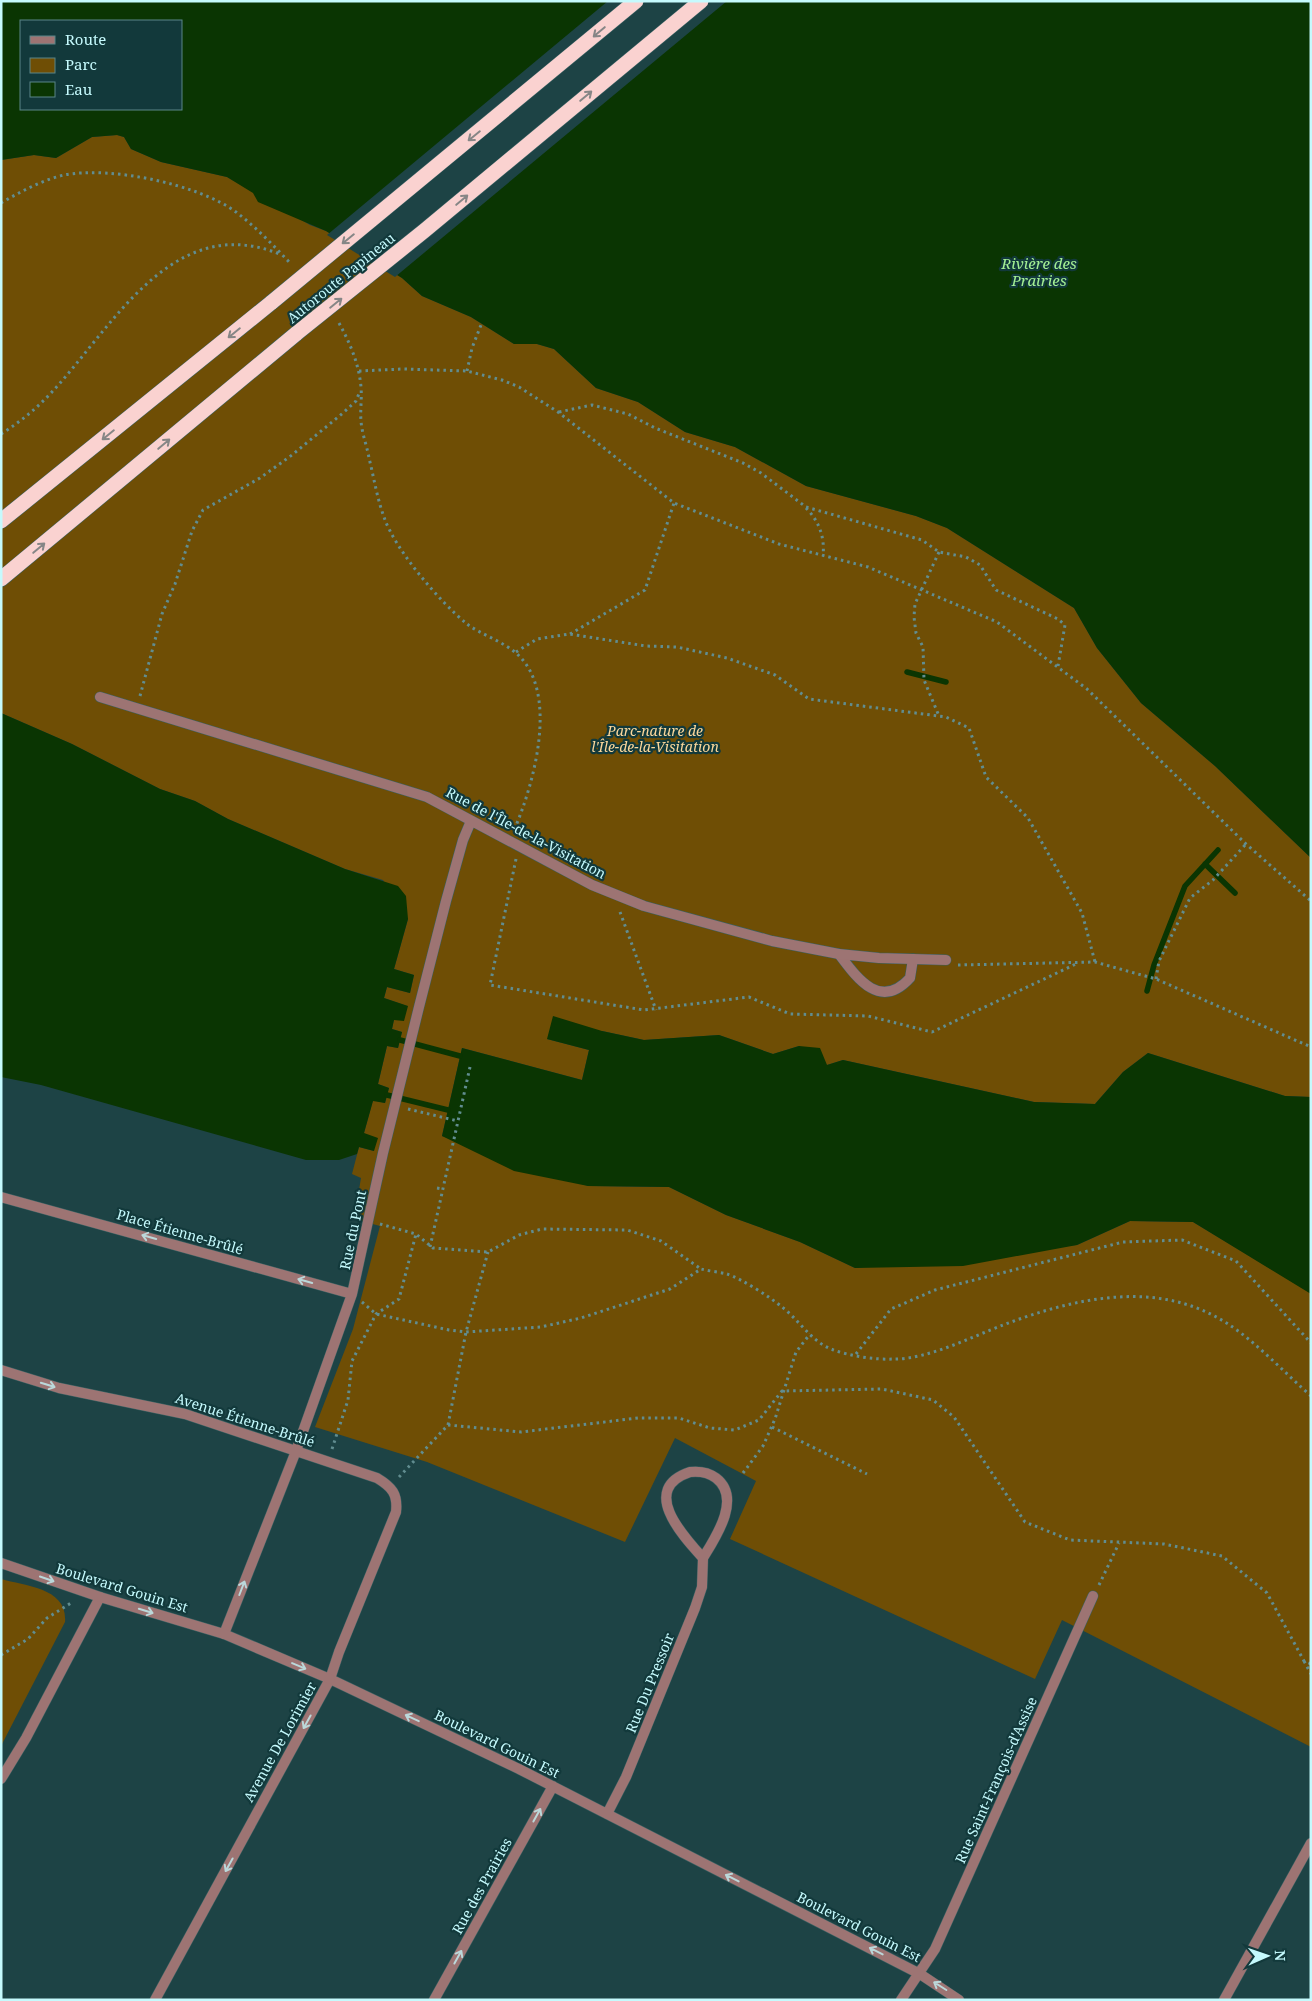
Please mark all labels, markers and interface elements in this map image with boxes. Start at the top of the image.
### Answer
legend [20,20,182,110]
one-way arrow [593,27,606,38]
text: Route [65,29,106,49]
text: Parc [65,54,97,74]
text: Eau [65,79,93,99]
one-way arrow [580,90,593,102]
one-way arrow [467,130,480,142]
one-way arrow [455,195,468,206]
street label: Autoroute Papineau [283,228,399,327]
one-way arrow [342,234,355,245]
water label: Rivière des Prairies [1000,253,1077,290]
one-way arrow [329,297,342,308]
one-way arrow [228,327,241,338]
one-way arrow [102,429,115,440]
one-way arrow [157,439,170,450]
one-way arrow [32,543,45,554]
park label: Parc-nature de l'Île-de-la-Visitation [591,721,719,756]
street label: Rue de l'Île-de-la-Visitation [443,782,610,883]
street label: Rue du Pont [335,1188,370,1271]
street label: Place Étienne-Brûlé [115,1204,246,1259]
one-way arrow [141,1232,157,1242]
one-way arrow [298,1276,314,1285]
one-way arrow [39,1380,55,1390]
street label: Avenue Étienne-Brûlé [173,1388,317,1451]
street label: Boulevard Gouin Est [54,1558,190,1617]
one-way arrow [39,1575,55,1584]
one-way arrow [238,1581,247,1597]
one-way arrow [138,1606,154,1616]
street label: Rue Du Pressoir [621,1630,678,1736]
one-way arrow [291,1661,306,1671]
street label: Avenue De Lorimier [239,1678,321,1805]
street label: Rue Saint-François-d'Assise [950,1694,1041,1866]
street label: Boulevard Gouin Est [432,1705,563,1782]
one-way arrow [404,1713,419,1723]
one-way arrow [302,1714,311,1729]
one-way arrow [532,1808,542,1823]
street label: Rue des Prairies [447,1834,516,1937]
one-way arrow [224,1857,234,1872]
one-way arrow [724,1873,739,1883]
street label: Boulevard Gouin Est [794,1887,925,1966]
north arrow [1242,1931,1292,1981]
one-way arrow [869,1946,884,1956]
one-way arrow [453,1950,463,1965]
text: N [1271,1950,1290,1961]
one-way arrow [933,1981,947,1991]

